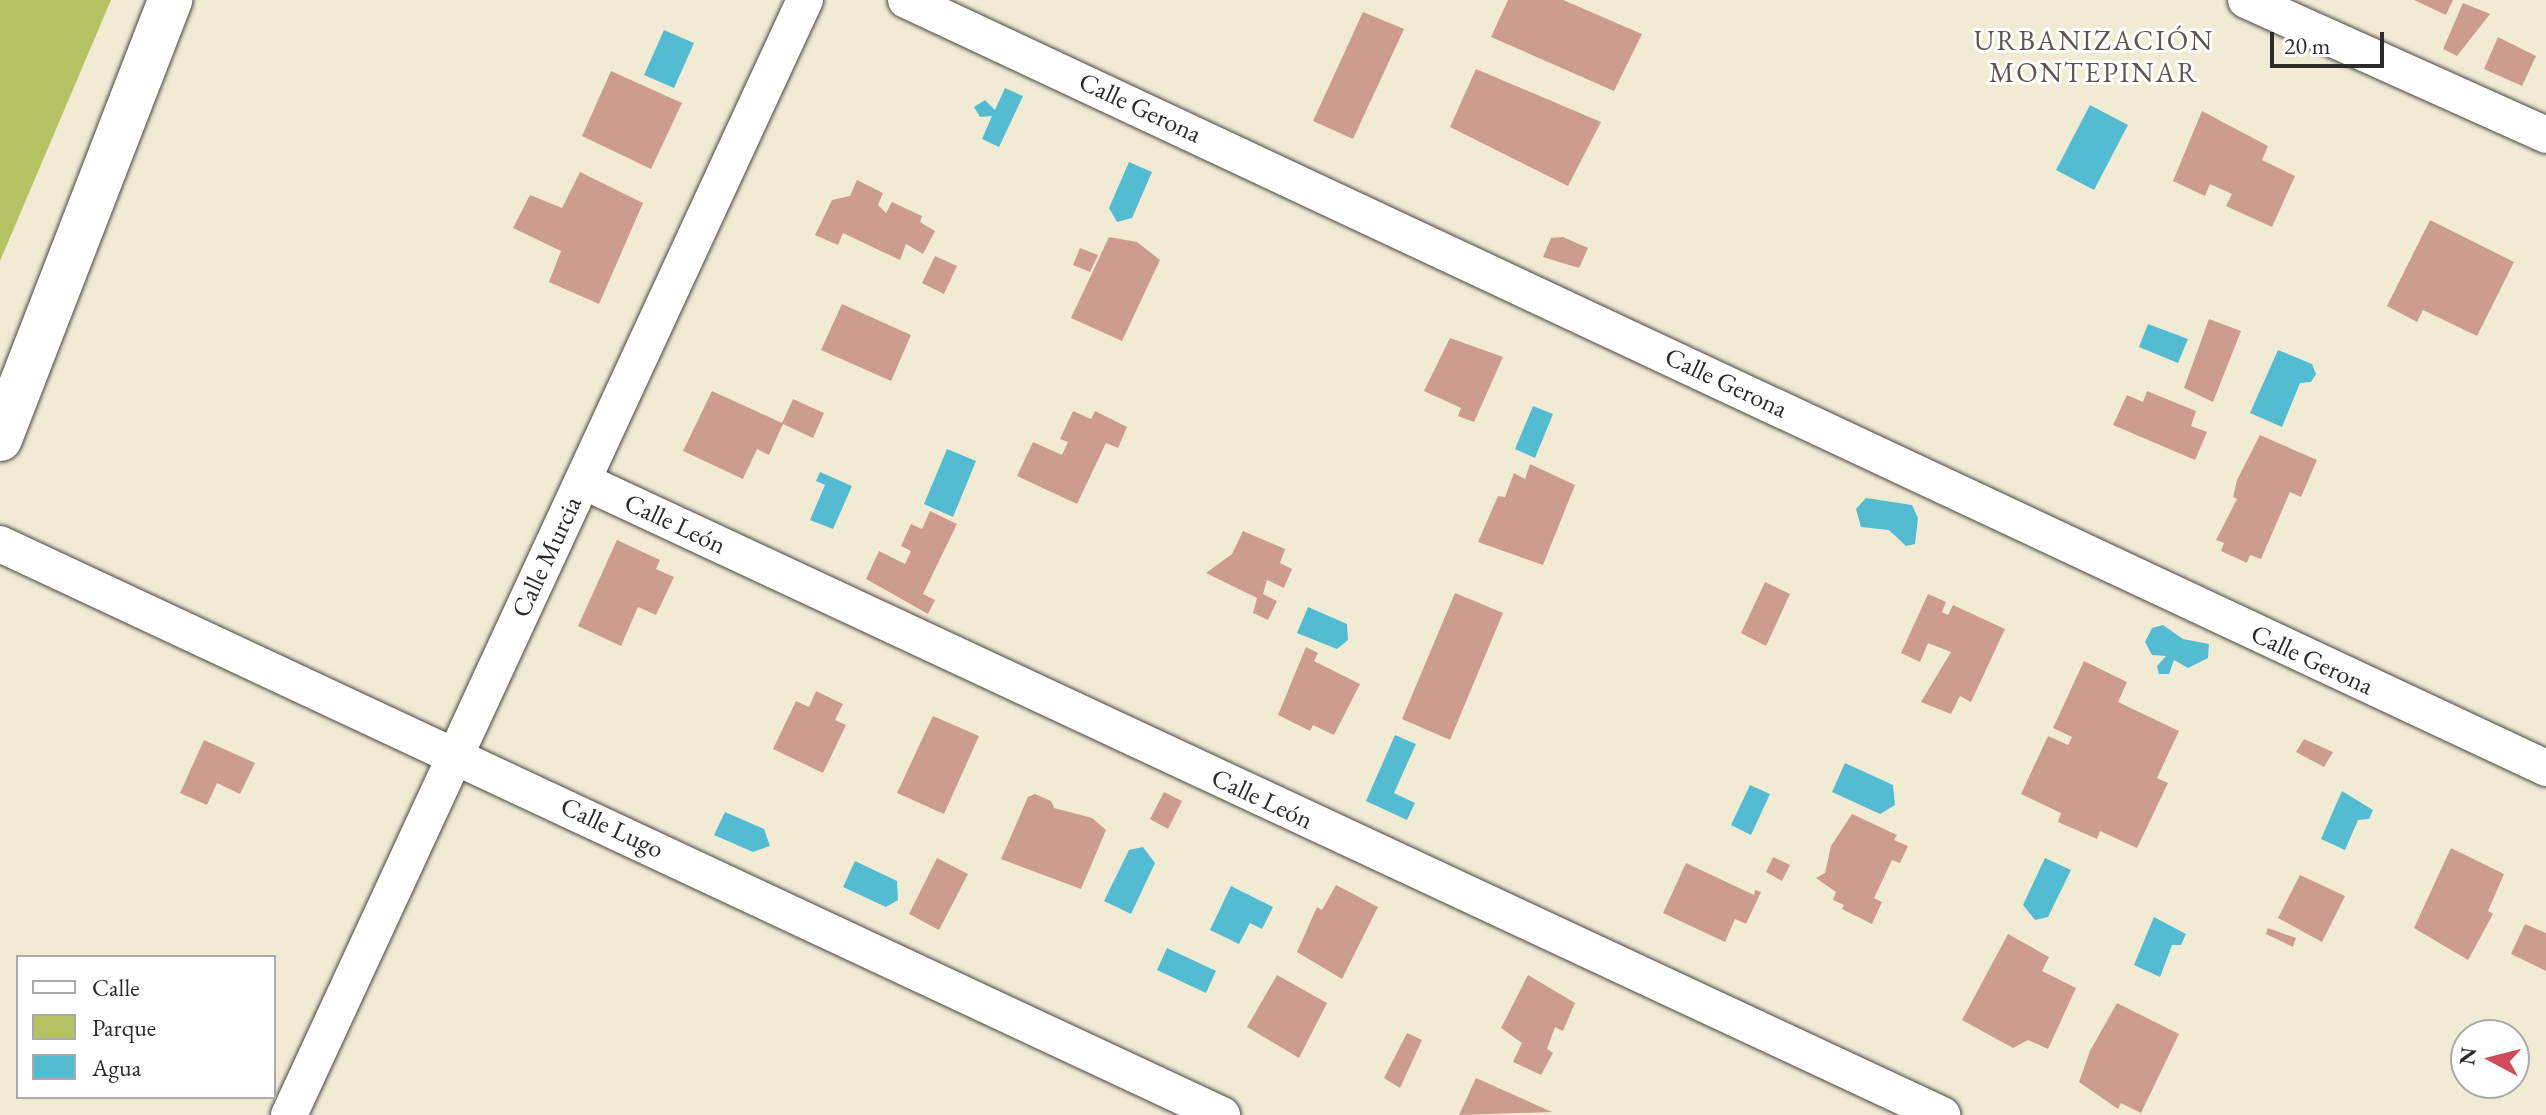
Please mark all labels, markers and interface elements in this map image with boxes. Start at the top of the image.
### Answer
scale bar [2274,16,2388,66]
district label: URBANIZACIÓN MONTEPINAR [1974,23,2214,89]
text: 20 m [2284,30,2331,61]
street label: Calle Gerona [1074,66,1206,150]
street label: Calle Gerona [1660,341,1792,425]
street label: Calle León [619,487,731,561]
street label: Calle Murcia [505,492,589,622]
street label: Calle Gerona [2246,618,2378,702]
street label: Calle León [1206,762,1318,836]
street label: Calle Lugo [556,791,668,865]
legend [16,955,276,1099]
text: Calle [92,972,140,1003]
text: Parque [92,1012,156,1043]
north arrow [2450,1019,2530,1099]
text: N [2452,1046,2483,1067]
text: Agua [92,1052,141,1083]

